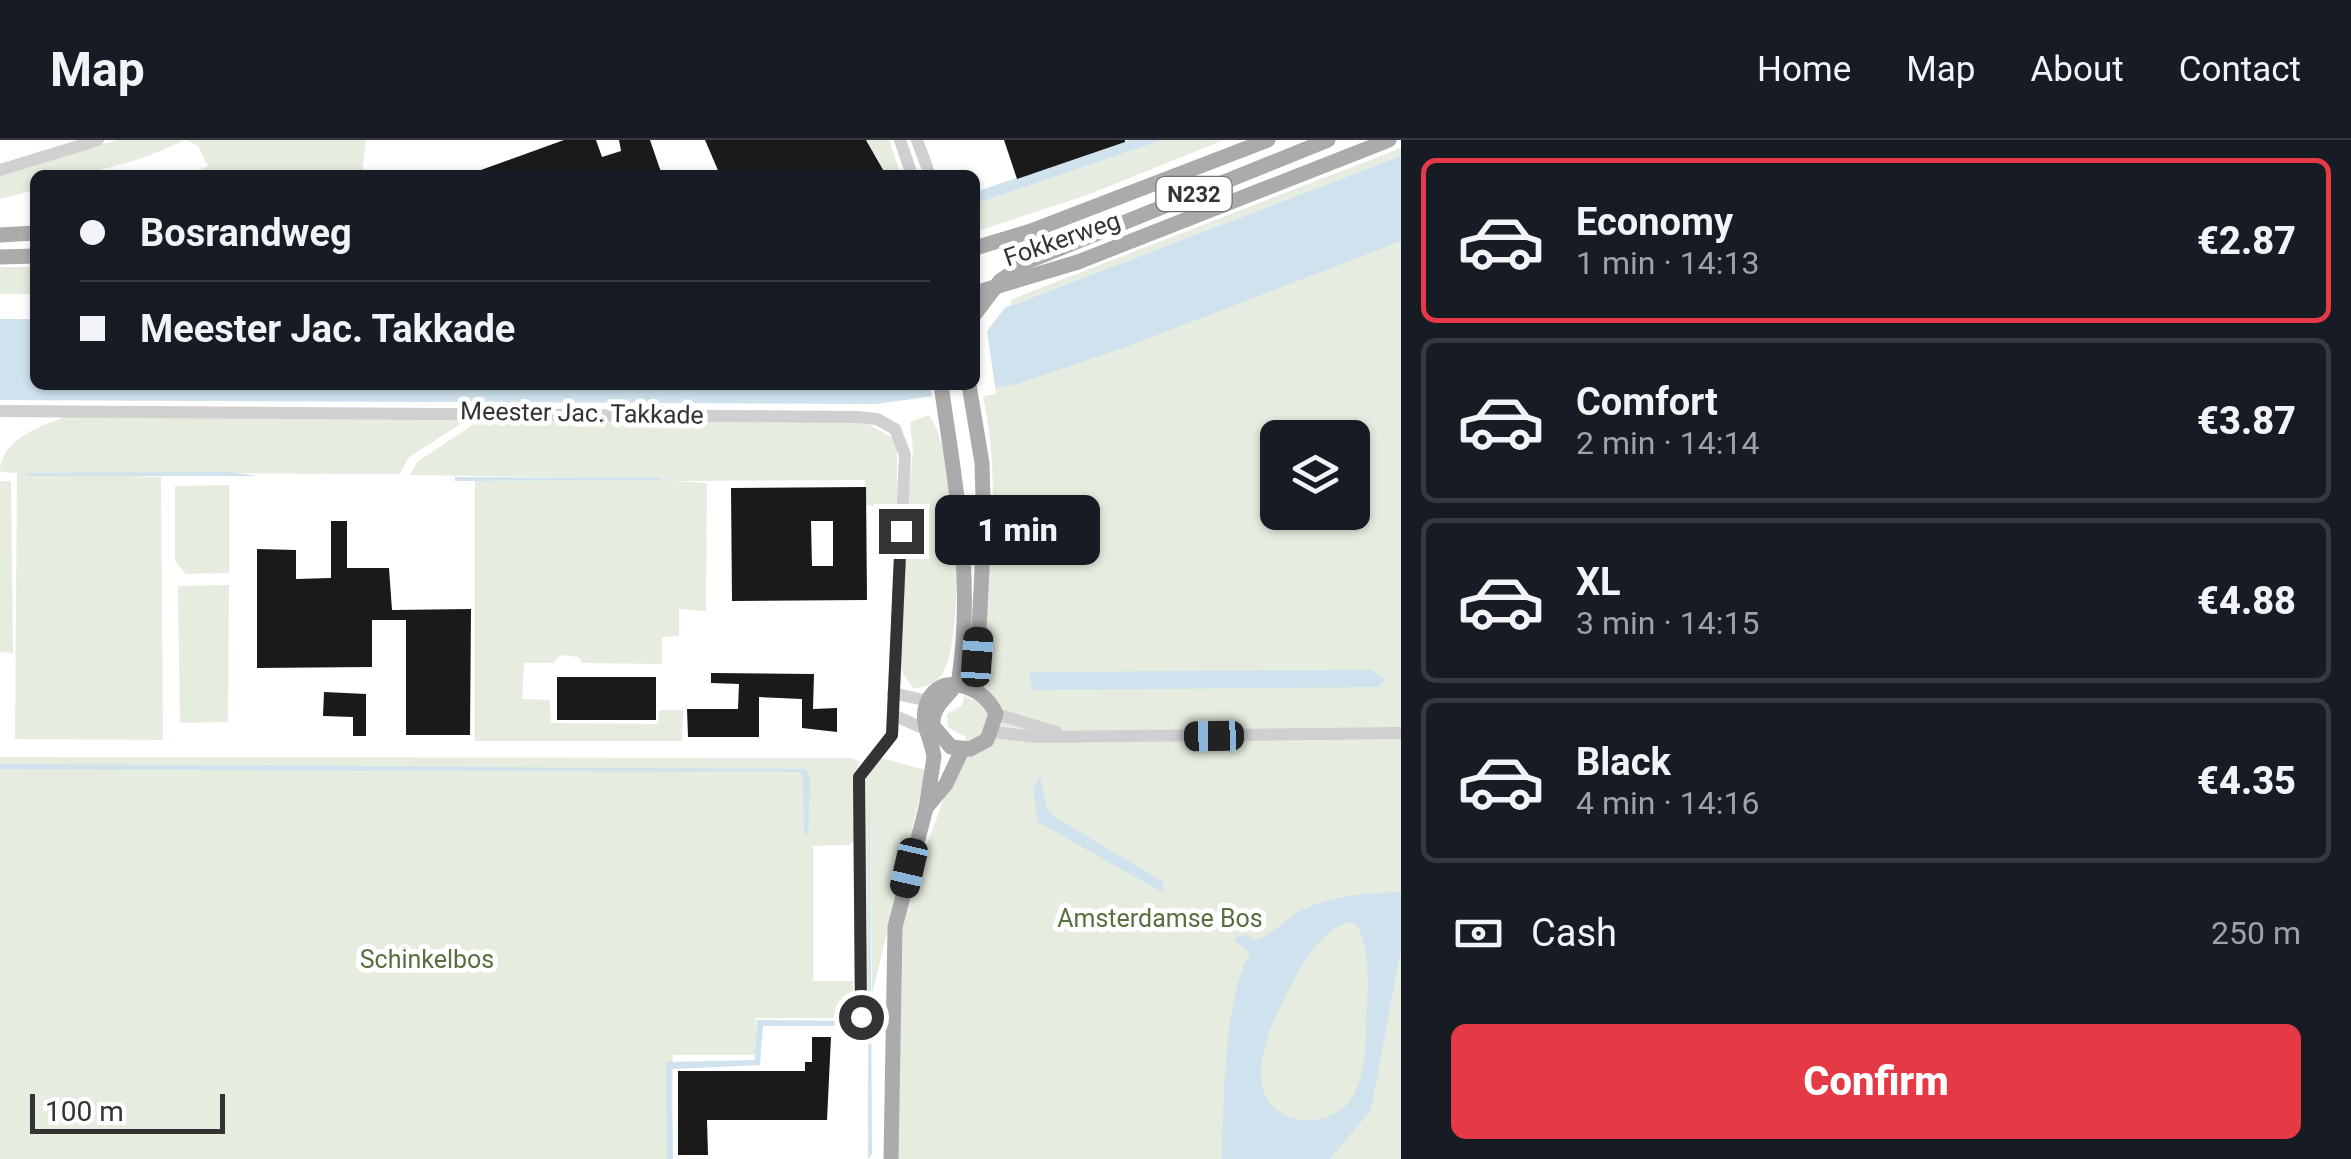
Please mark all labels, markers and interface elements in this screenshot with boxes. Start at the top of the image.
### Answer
text: Map [50,41,145,98]
text: Home [1757,49,1851,90]
text: Map [1906,49,1975,90]
text: About [2030,49,2124,90]
text: Contact [2179,49,2301,90]
road number: N232 [1156,177,1232,211]
icon: car [1456,196,1546,286]
text: Economy [1576,200,1733,244]
street label: Fokkerweg [1000,206,1124,272]
text: Bosrandweg [140,211,352,255]
text: €2.87 [2197,219,2296,263]
text: 1 min · 14:13 [1576,244,1759,282]
text: Meester Jac. Takkade [140,307,515,351]
icon: car [1456,376,1546,466]
text: Comfort [1576,380,1718,424]
street label: Meester Jac. Takkade [460,396,704,430]
text: €3.87 [2197,399,2296,443]
map controls [1260,420,1370,530]
button: layers [1260,420,1370,530]
text: 2 min · 14:14 [1576,424,1759,462]
callout: 1 min [936,496,1101,566]
route end [879,509,924,554]
text: 1 min [977,511,1058,549]
icon: car [1456,556,1546,646]
text: XL [1576,560,1621,604]
text: €4.88 [2197,579,2296,623]
text: 3 min · 14:15 [1576,604,1759,642]
car [960,626,994,688]
car [1184,720,1244,752]
icon: car [1456,736,1546,826]
text: Black [1576,740,1671,784]
text: €4.35 [2197,759,2296,803]
text: 4 min · 14:16 [1576,784,1759,822]
car [888,835,930,901]
park label: Amsterdamse Bos [1057,904,1263,933]
icon: cash [1451,906,1506,961]
text: Cash [1531,911,1617,955]
text: 250 m [2211,914,2301,952]
park label: Schinkelbos [360,945,494,974]
route start [839,995,884,1040]
button: Confirm [1451,1024,2301,1139]
scale bar [30,1089,225,1134]
text: 100 m [45,1095,124,1128]

